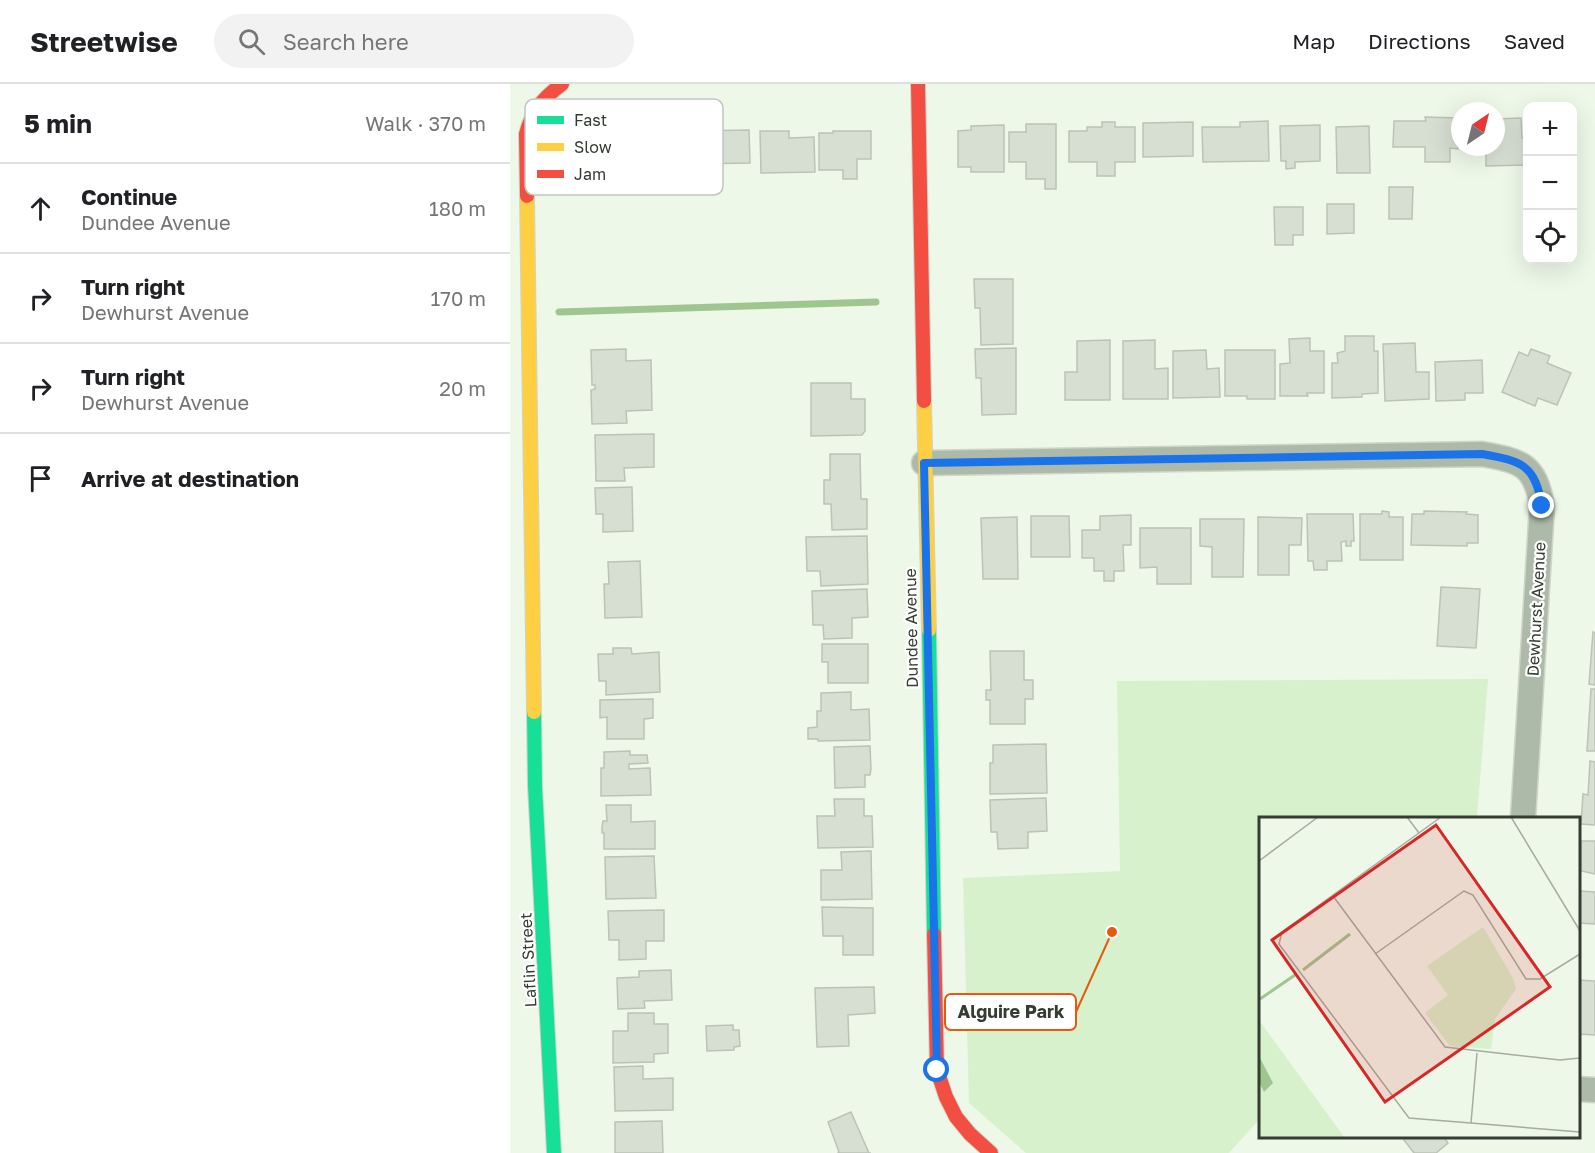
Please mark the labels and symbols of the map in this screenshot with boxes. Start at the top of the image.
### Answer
legend [525,99,723,195]
north arrow [1451,102,1505,156]
text: Fast [574,110,607,130]
text: Slow [574,137,612,157]
text: Jam [574,164,606,184]
route end [1528,492,1554,518]
street label: Dewhurst Avenue [1522,541,1550,677]
street label: Dundee Avenue [900,568,922,688]
inset map [1259,817,1580,1138]
street label: Laflin Street [516,912,540,1008]
callout: Alguire Park [945,994,1076,1030]
text: Alguire Park [958,1000,1065,1022]
route start [923,1056,949,1082]

